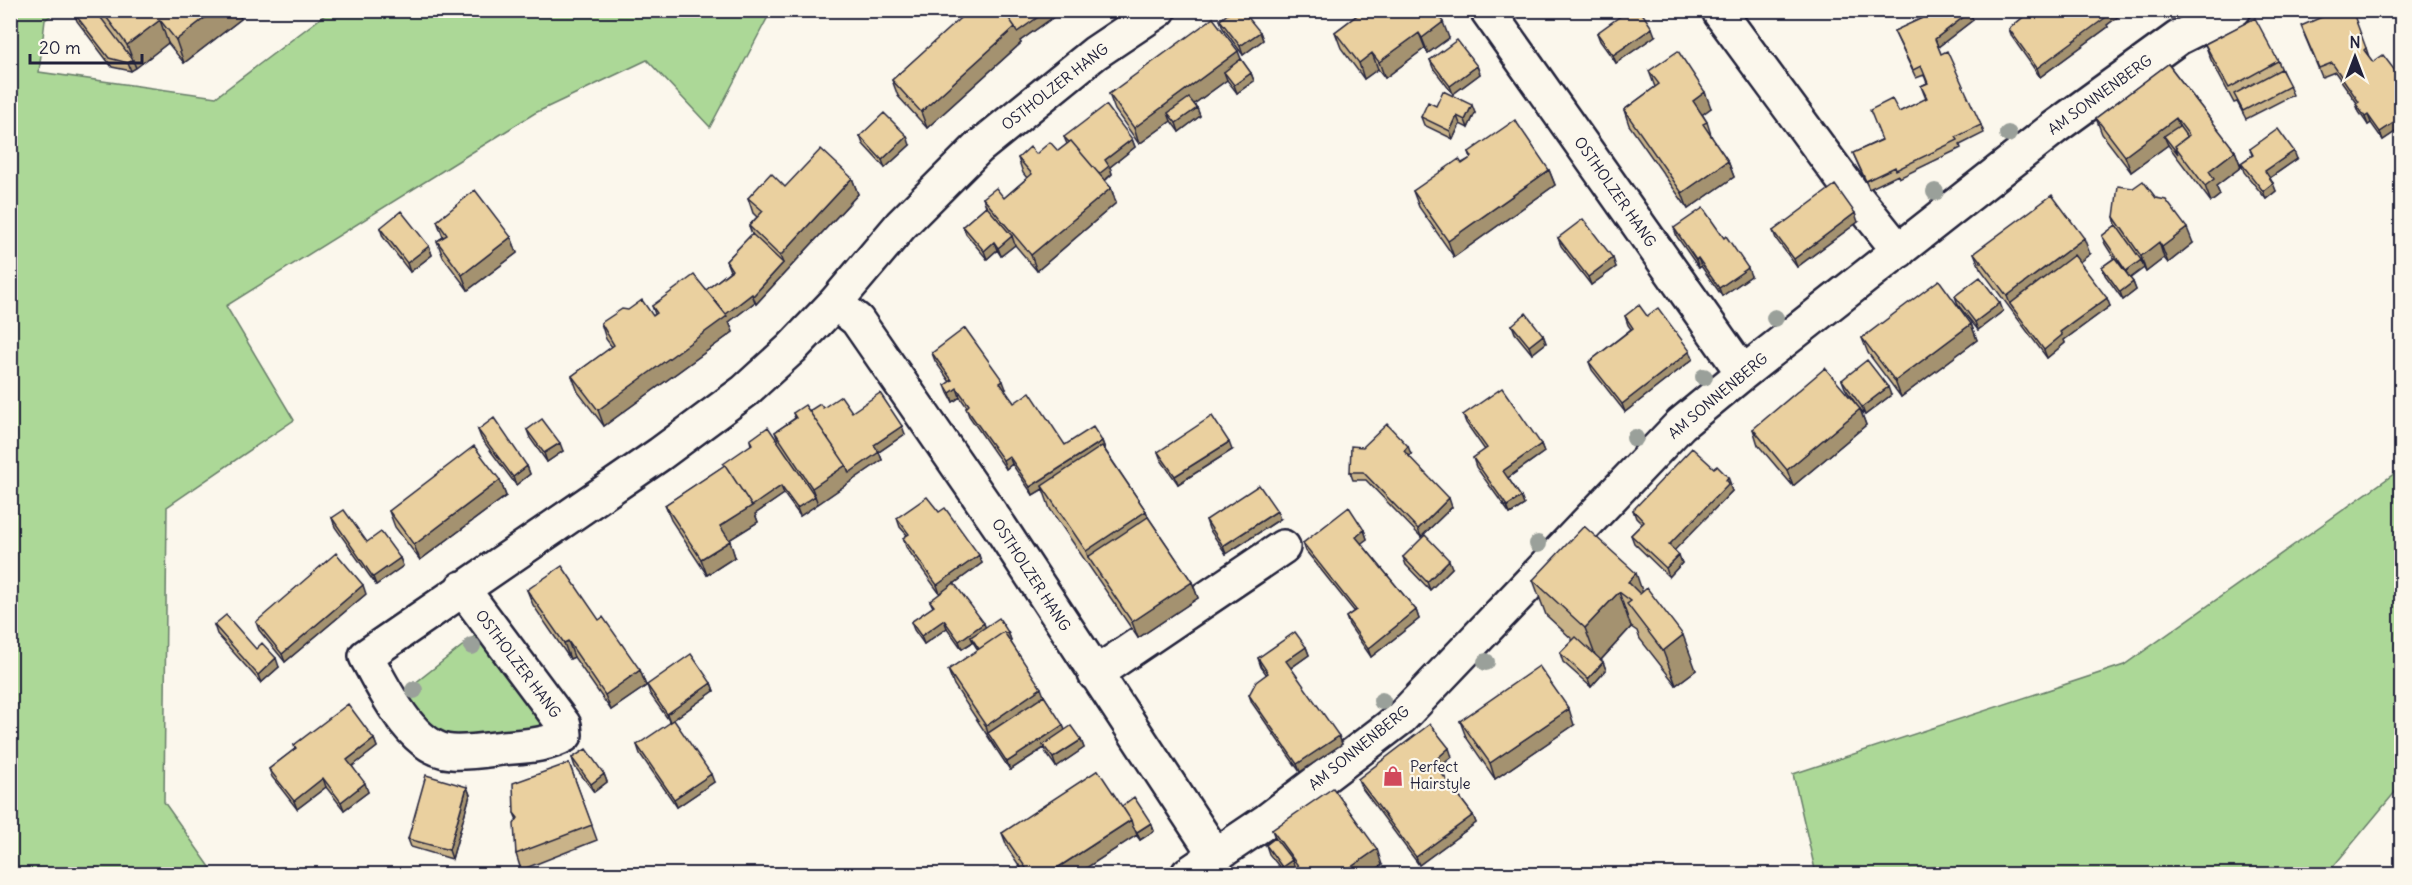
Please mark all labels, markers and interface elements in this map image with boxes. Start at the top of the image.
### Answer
scale bar [30,27,142,65]
north arrow [2325,27,2385,87]
text: N [2349,32,2361,52]
text: 20 m [39,36,81,59]
street label: OSTHOLZER HANG [997,39,1112,134]
street label: AM SONNENBERG [2044,50,2156,139]
street label: OSTHOLZER HANG [1570,133,1661,251]
street label: AM SONNENBERG [1664,348,1771,443]
street label: OSTHOLZER HANG [988,515,1075,635]
street label: OSTHOLZER HANG [472,606,565,722]
street label: AM SONNENBERG [1304,701,1413,794]
place label: Perfect Hairstyle [1410,757,1471,793]
shop icon: Perfect Hairstyle [1381,764,1405,788]

